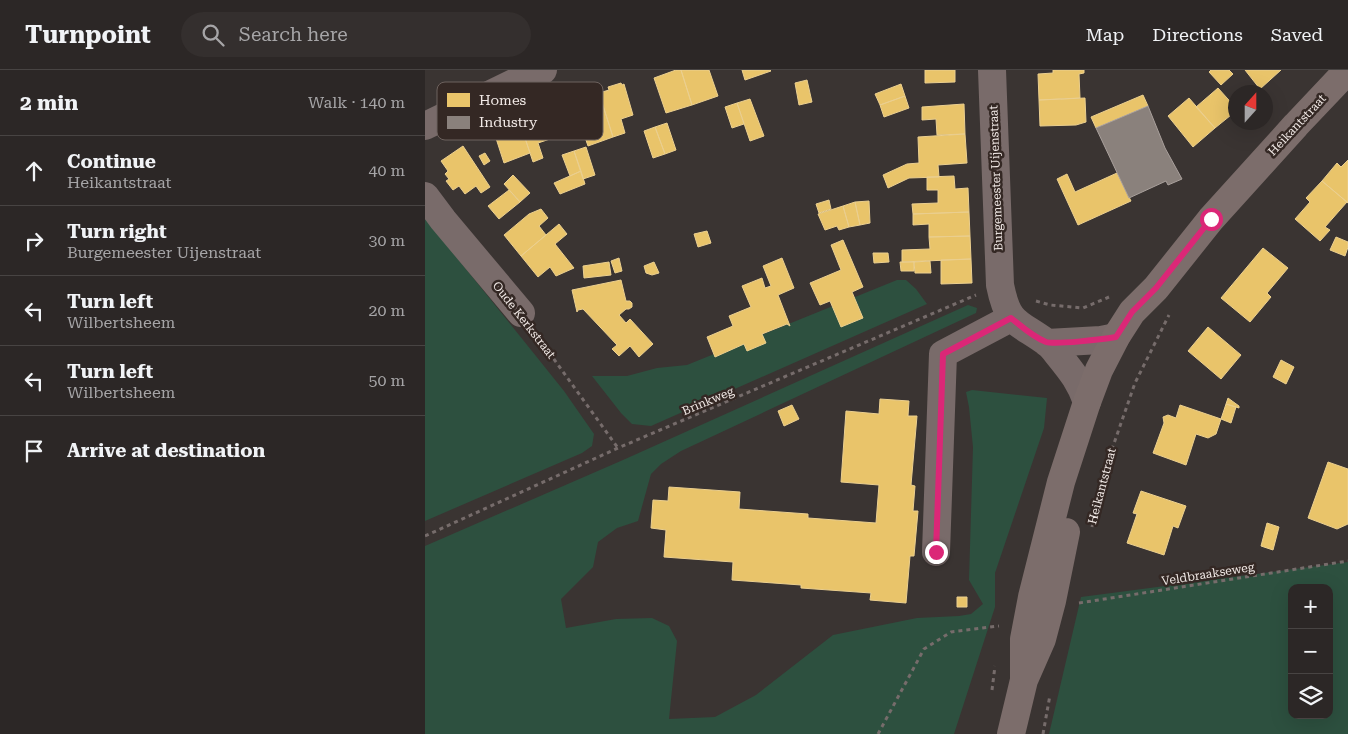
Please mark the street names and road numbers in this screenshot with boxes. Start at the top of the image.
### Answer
street label: Heikantstraat [1265,91,1329,158]
street label: Burgemeester Uijenstraat [986,104,1006,251]
street label: Oude Kerkstraat [490,279,559,362]
street label: Brinkweg [680,384,736,418]
street label: Heikantstraat [1085,446,1119,526]
street label: Veldbraakseweg [1161,560,1256,588]

